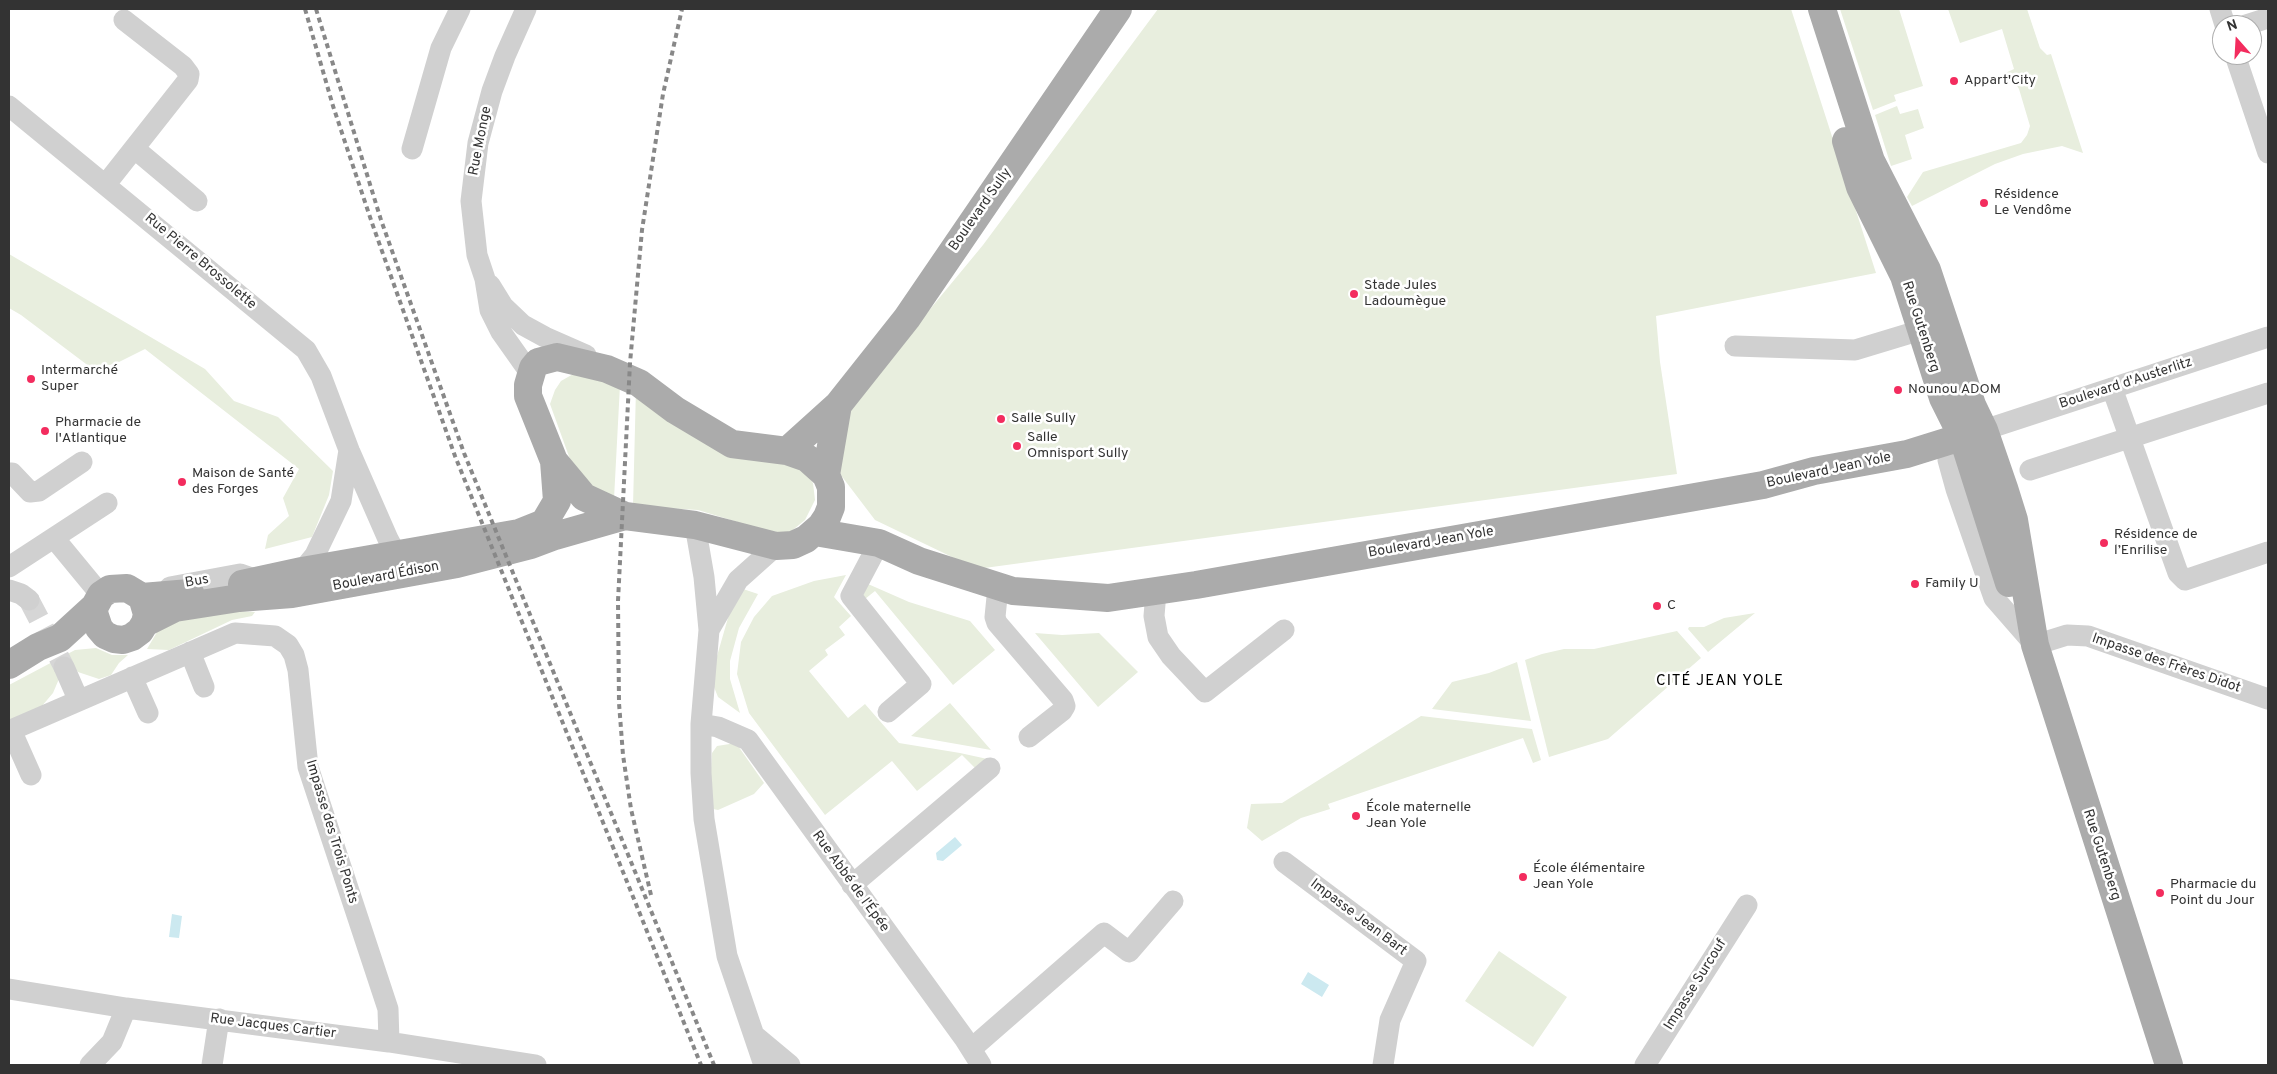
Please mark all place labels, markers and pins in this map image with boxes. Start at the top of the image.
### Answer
place label: Appart'City [1964,73,2036,89]
marker: Appart'City [1948,75,1960,87]
place label: Résidence Le Vendôme [1994,187,2072,220]
marker: Résidence Le Vendôme [1978,197,1990,209]
place label: Stade Jules Ladoumègue [1364,278,1446,310]
marker: Stade Jules Ladoumègue [1348,288,1360,300]
place label: Intermarché Super [41,363,118,396]
marker: Intermarché Super [25,373,37,385]
place label: Nounou ADOM [1908,382,2001,398]
marker: Nounou ADOM [1892,384,1904,396]
place label: Salle Sully [1011,411,1076,427]
marker: Salle Sully [995,413,1007,425]
place label: Pharmacie de l'Atlantique [55,415,141,448]
marker: Pharmacie de l'Atlantique [39,425,51,437]
place label: Salle Omnisport Sully [1027,430,1128,462]
marker: Salle Omnisport Sully [1011,440,1023,452]
place label: Maison de Santé des Forges [192,466,294,498]
marker: Maison de Santé des Forges [176,476,188,488]
place label: Résidence de l’Enrilise [2114,527,2198,560]
marker: Résidence de l’Enrilise [2098,537,2110,549]
place label: Family U [1925,576,1979,592]
marker: Family U [1909,578,1921,590]
place label: C [1667,598,1676,614]
marker: C [1651,600,1663,612]
place label: École maternelle Jean Yole [1366,800,1471,832]
marker: École maternelle Jean Yole [1350,810,1362,822]
place label: École élémentaire Jean Yole [1533,861,1645,894]
marker: École élémentaire Jean Yole [1517,871,1529,883]
place label: Pharmacie du Point du Jour [2170,877,2256,910]
marker: Pharmacie du Point du Jour [2154,887,2166,899]

